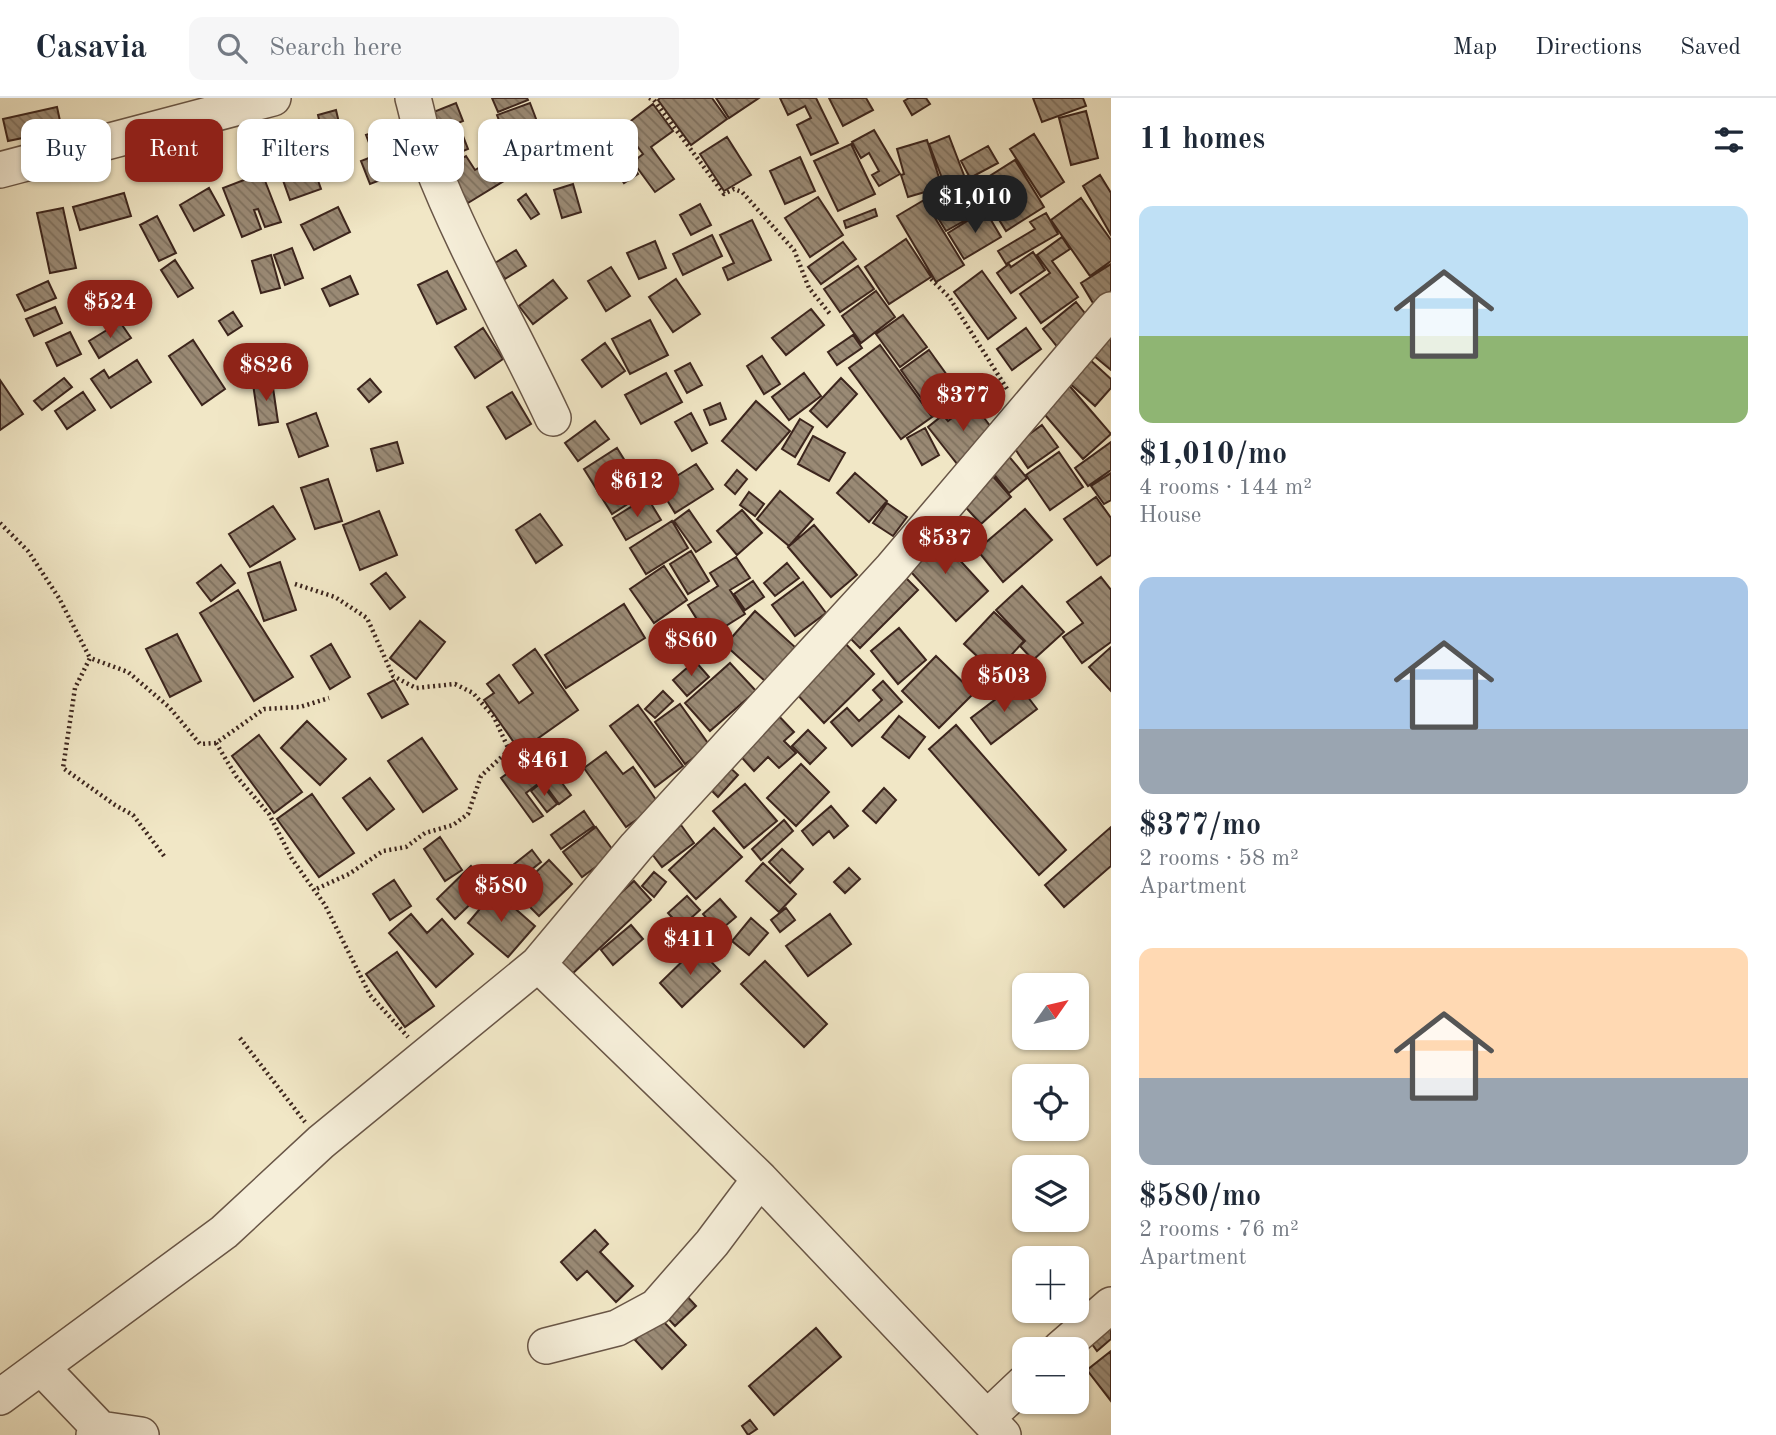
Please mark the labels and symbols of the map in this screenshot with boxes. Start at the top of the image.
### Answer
pin: $1,010 [918,176,1032,235]
pin: $524 [69,280,151,340]
pin: $826 [225,344,307,403]
pin: $377 [922,374,1004,433]
pin: $612 [596,460,678,519]
pin: $537 [904,517,986,576]
pin: $860 [650,618,732,678]
pin: $503 [963,654,1045,714]
pin: $461 [503,738,585,798]
pin: $580 [460,864,542,924]
pin: $411 [649,918,731,977]
north arrow [1012,973,1088,1050]

